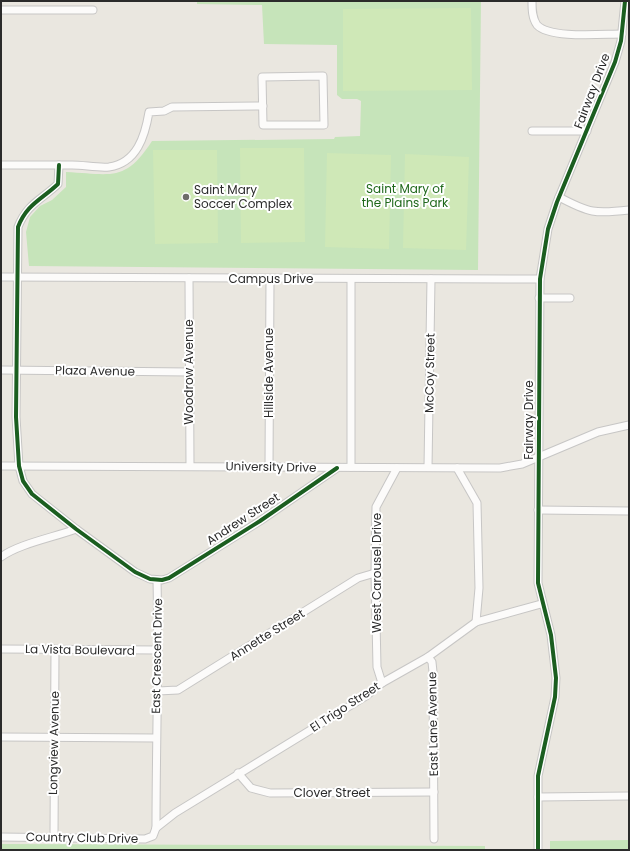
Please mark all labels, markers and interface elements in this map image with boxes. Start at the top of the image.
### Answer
street label: Fairway Drive [569,51,614,131]
park label: Saint Mary of the Plains Park [362,180,449,211]
place label: Saint Mary Soccer Complex [194,181,292,212]
marker: Saint Mary Soccer Complex [181,192,191,202]
street label: Campus Drive [228,270,314,287]
street label: Woodrow Avenue [180,319,197,425]
street label: Hillside Avenue [260,328,277,418]
street label: McCoy Street [420,333,439,413]
street label: Plaza Avenue [55,361,135,380]
street label: Fairway Drive [520,380,537,460]
street label: University Drive [225,457,317,476]
street label: Andrew Street [203,489,283,549]
street label: West Carousel Drive [368,513,385,633]
street label: East Crescent Drive [147,598,166,714]
street label: Annette Street [226,605,307,664]
street label: La Vista Boulevard [25,640,135,659]
street label: East Lane Avenue [423,671,442,777]
street label: El Trigo Street [306,678,383,736]
street label: Longview Avenue [44,691,63,795]
street label: Clover Street [294,784,370,801]
street label: Country Club Drive [26,828,138,847]

